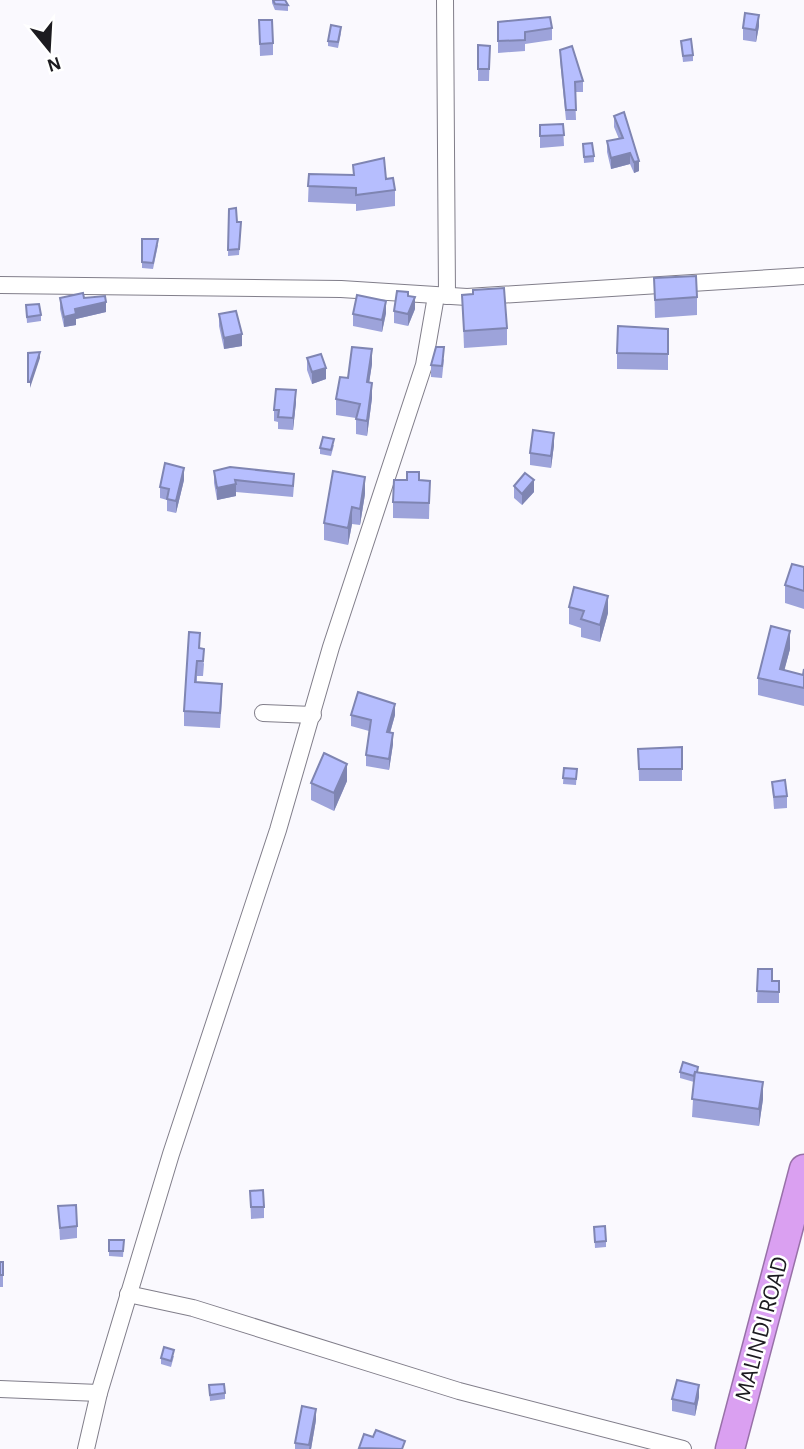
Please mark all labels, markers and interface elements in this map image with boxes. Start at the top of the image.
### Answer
north arrow [14,14,84,84]
text: N [45,53,63,75]
street label: MALINDI ROAD [731,1254,793,1404]

